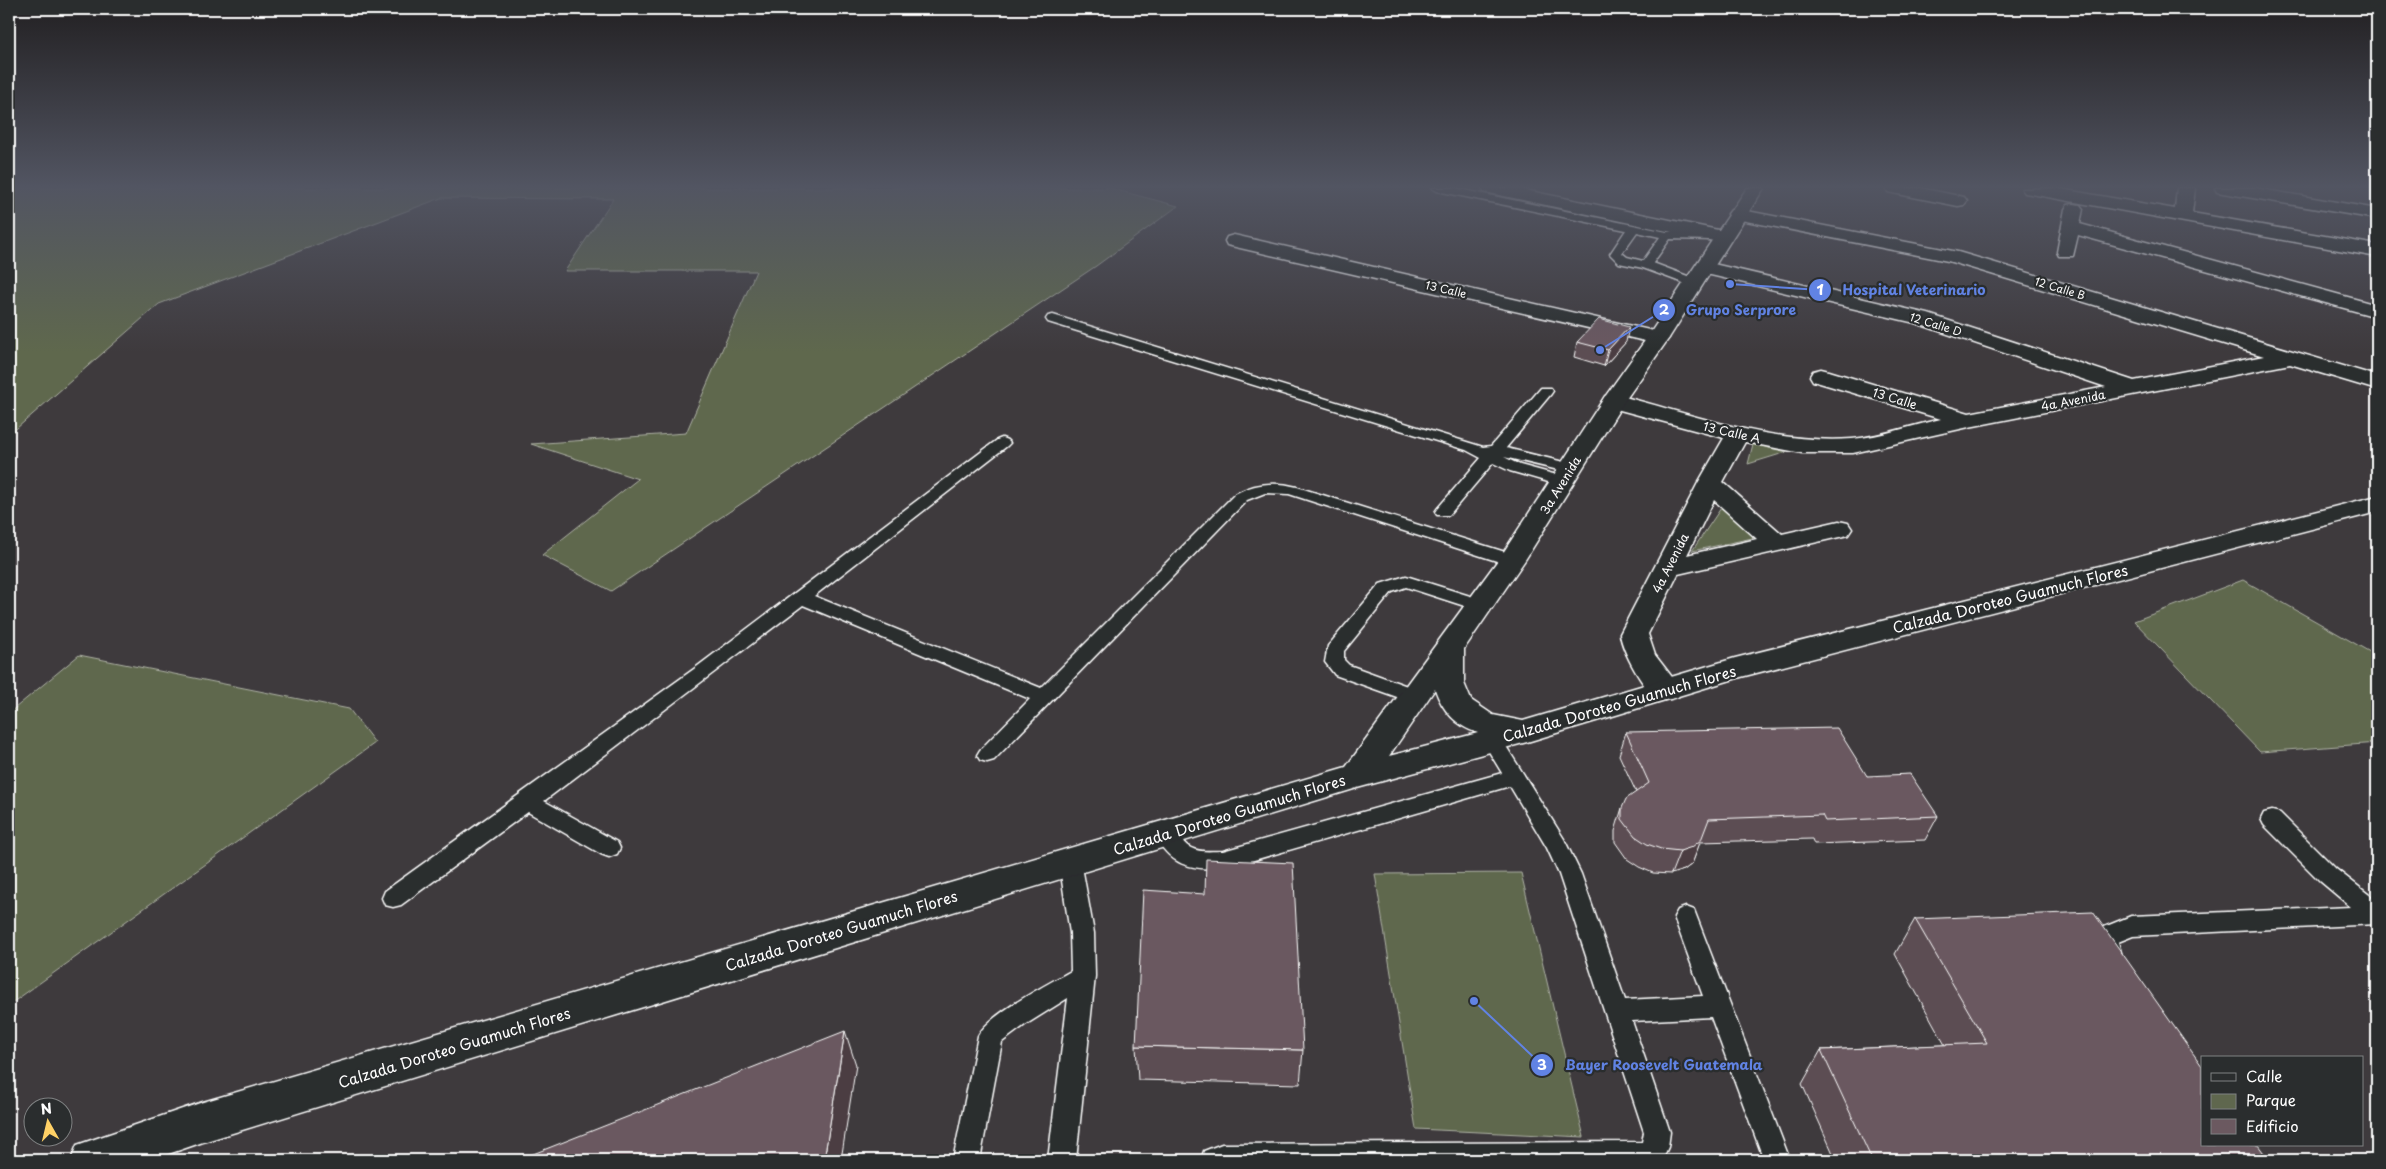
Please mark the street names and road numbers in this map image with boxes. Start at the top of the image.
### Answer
street label: 12 Calle B [2033,272,2087,304]
street label: 13 Calle [1424,276,1468,302]
street label: 12 Calle D [1908,308,1964,340]
street label: 13 Calle [1871,383,1920,413]
street label: 4a Avenida [2039,385,2107,415]
street label: 13 Calle A [1702,417,1762,447]
street label: 3a Avenida [1535,452,1585,518]
street label: 4a Avenida [1647,529,1693,596]
street label: Calzada Doroteo Guamuch Flores [1890,558,2130,638]
street label: Calzada Doroteo Guamuch Flores [1500,659,1739,747]
street label: Calzada Doroteo Guamuch Flores [1110,768,1348,860]
street label: Calzada Doroteo Guamuch Flores [722,884,960,976]
street label: Calzada Doroteo Guamuch Flores [335,1001,573,1093]

